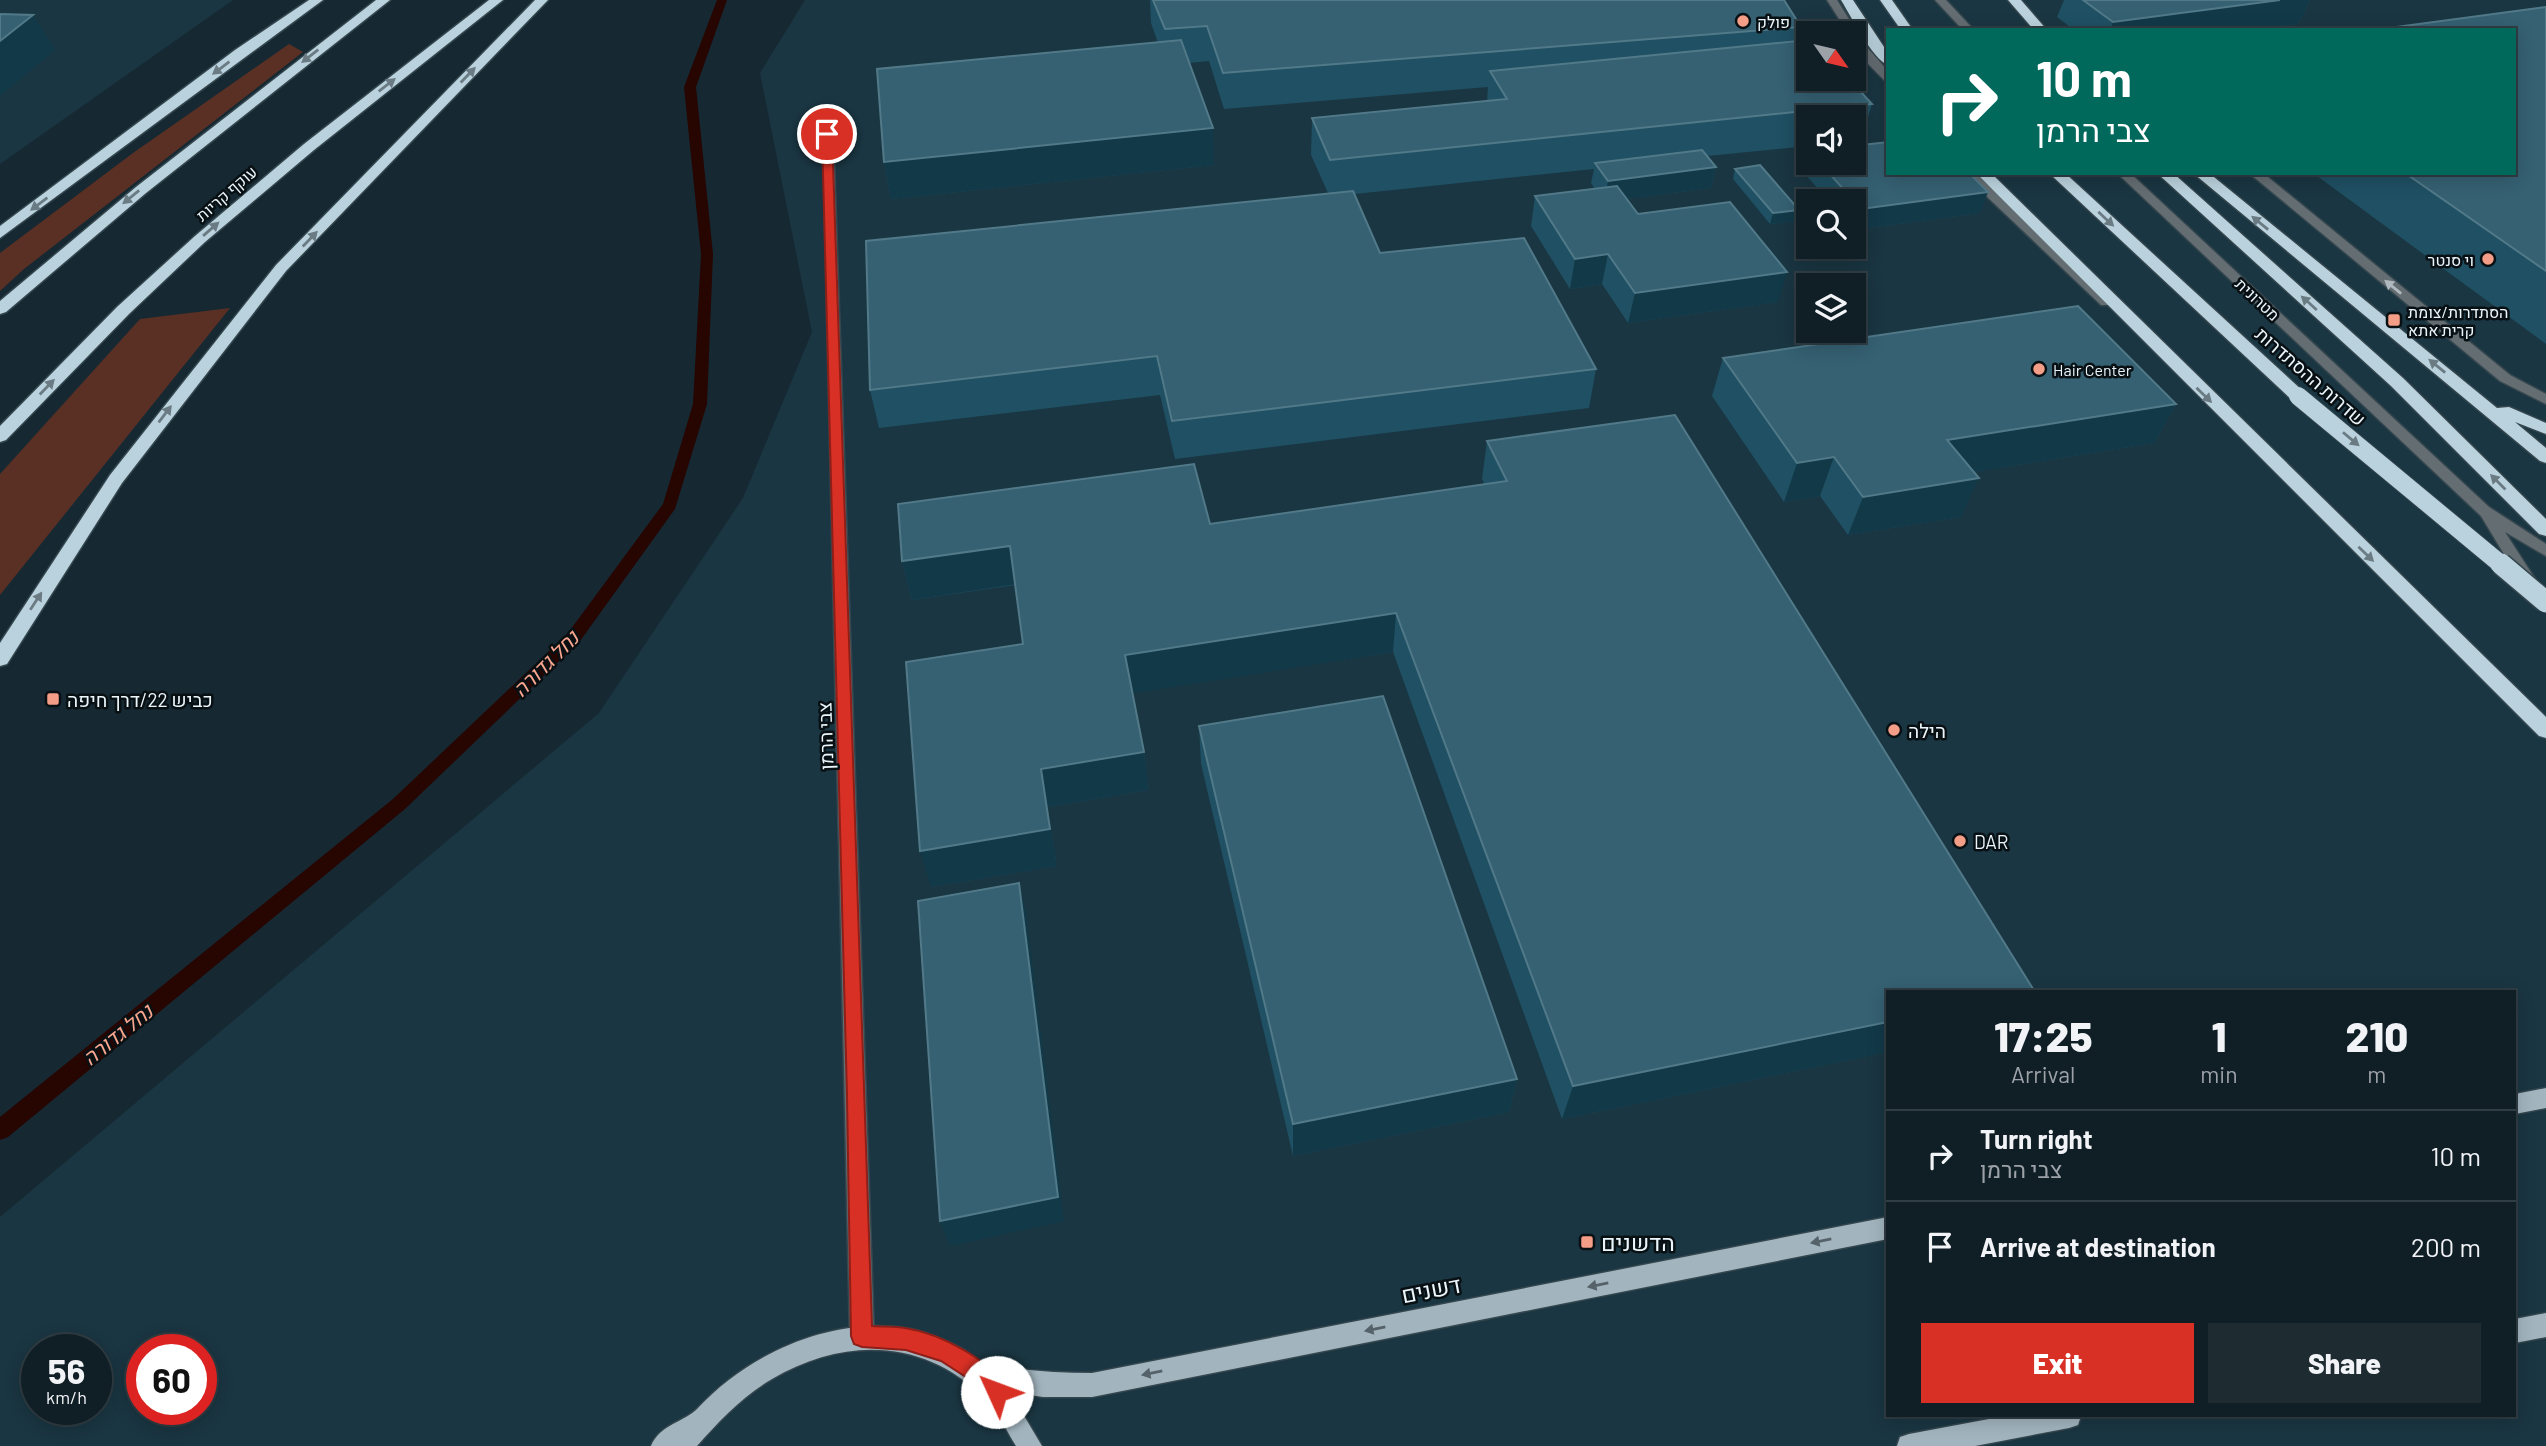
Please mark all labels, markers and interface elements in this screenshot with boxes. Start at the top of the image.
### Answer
place label: פולק [1757,12,1790,31]
marker: פולק [1735,13,1751,29]
north arrow [1796,21,1866,91]
map controls [1796,21,1866,343]
text: 10 m [2036,48,2132,107]
one-way arrow [301,49,319,63]
icon: right [1921,56,2012,147]
one-way arrow [213,60,231,75]
one-way arrow [459,67,475,84]
one-way arrow [378,78,396,93]
pin [797,104,857,164]
button: sound [1796,105,1866,175]
text: צבי הרמן [2036,110,2150,148]
icon: arrive [808,115,846,153]
street label: עוקף קריות [192,162,260,224]
one-way arrow [122,189,140,204]
button: search [1796,189,1866,259]
one-way arrow [30,196,48,210]
one-way arrow [2097,211,2114,227]
one-way arrow [2252,215,2270,230]
one-way arrow [202,221,220,237]
one-way arrow [301,231,317,248]
place label: וי סנטר [2428,250,2474,269]
marker: וי סנטר [2480,251,2496,267]
button: layers [1796,273,1866,343]
street label: מטרונית [2232,274,2284,324]
one-way arrow [2385,280,2402,295]
one-way arrow [2301,296,2318,312]
place label: הסתדרות/צומת קרית אתא [2408,302,2509,339]
marker: הסתדרות/צומת קרית אתא [2386,312,2402,328]
street label: שדרות ההסתדרות [2251,322,2371,430]
one-way arrow [2428,359,2446,374]
place label: Hair Center [2053,360,2132,379]
marker: Hair Center [2031,361,2047,377]
one-way arrow [39,379,55,396]
one-way arrow [2195,386,2212,402]
one-way arrow [158,405,172,423]
one-way arrow [2341,432,2359,447]
one-way arrow [2489,473,2506,490]
one-way arrow [2358,545,2374,562]
one-way arrow [29,592,42,611]
water label: נחל גדורה [507,624,584,701]
place label: כביש 22/דרך חיפה [67,688,213,711]
marker: כביש 22/דרך חיפה [45,691,61,707]
street label: צבי הרמן [812,702,838,770]
place label: הילה [1908,719,1946,742]
marker: הילה [1886,722,1902,738]
place label: DAR [1974,830,2008,853]
marker: DAR [1952,833,1968,849]
water label: נחל גדורה [77,997,158,1070]
text: 17:25 [1994,1010,2092,1060]
text: 1 [2212,1010,2226,1060]
text: 210 [2346,1010,2408,1060]
text: Arrival [2011,1060,2075,1088]
text: min [2200,1060,2238,1088]
text: m [2367,1060,2386,1088]
text: Turn right [1980,1123,2093,1154]
icon: right [1921,1137,1959,1175]
text: 10 m [2431,1140,2481,1171]
text: צבי הרמן [1980,1155,2062,1183]
place label: הדשנים [1601,1228,1675,1256]
icon: arrive [1921,1228,1959,1266]
text: Arrive at destination [1980,1231,2216,1262]
text: 200 m [2411,1231,2481,1262]
marker: הדשנים [1579,1234,1595,1250]
one-way arrow [1810,1236,1832,1247]
street label: דשנים [1399,1270,1463,1308]
one-way arrow [1587,1280,1609,1291]
button: Exit [1921,1323,2194,1403]
button: Share [2208,1323,2481,1403]
one-way arrow [1364,1324,1386,1335]
speed limit sign: 60 [126,1334,217,1425]
text: 56 [48,1349,85,1391]
position arrow [960,1355,1034,1429]
one-way arrow [1141,1368,1163,1379]
text: km/h [46,1386,87,1408]

